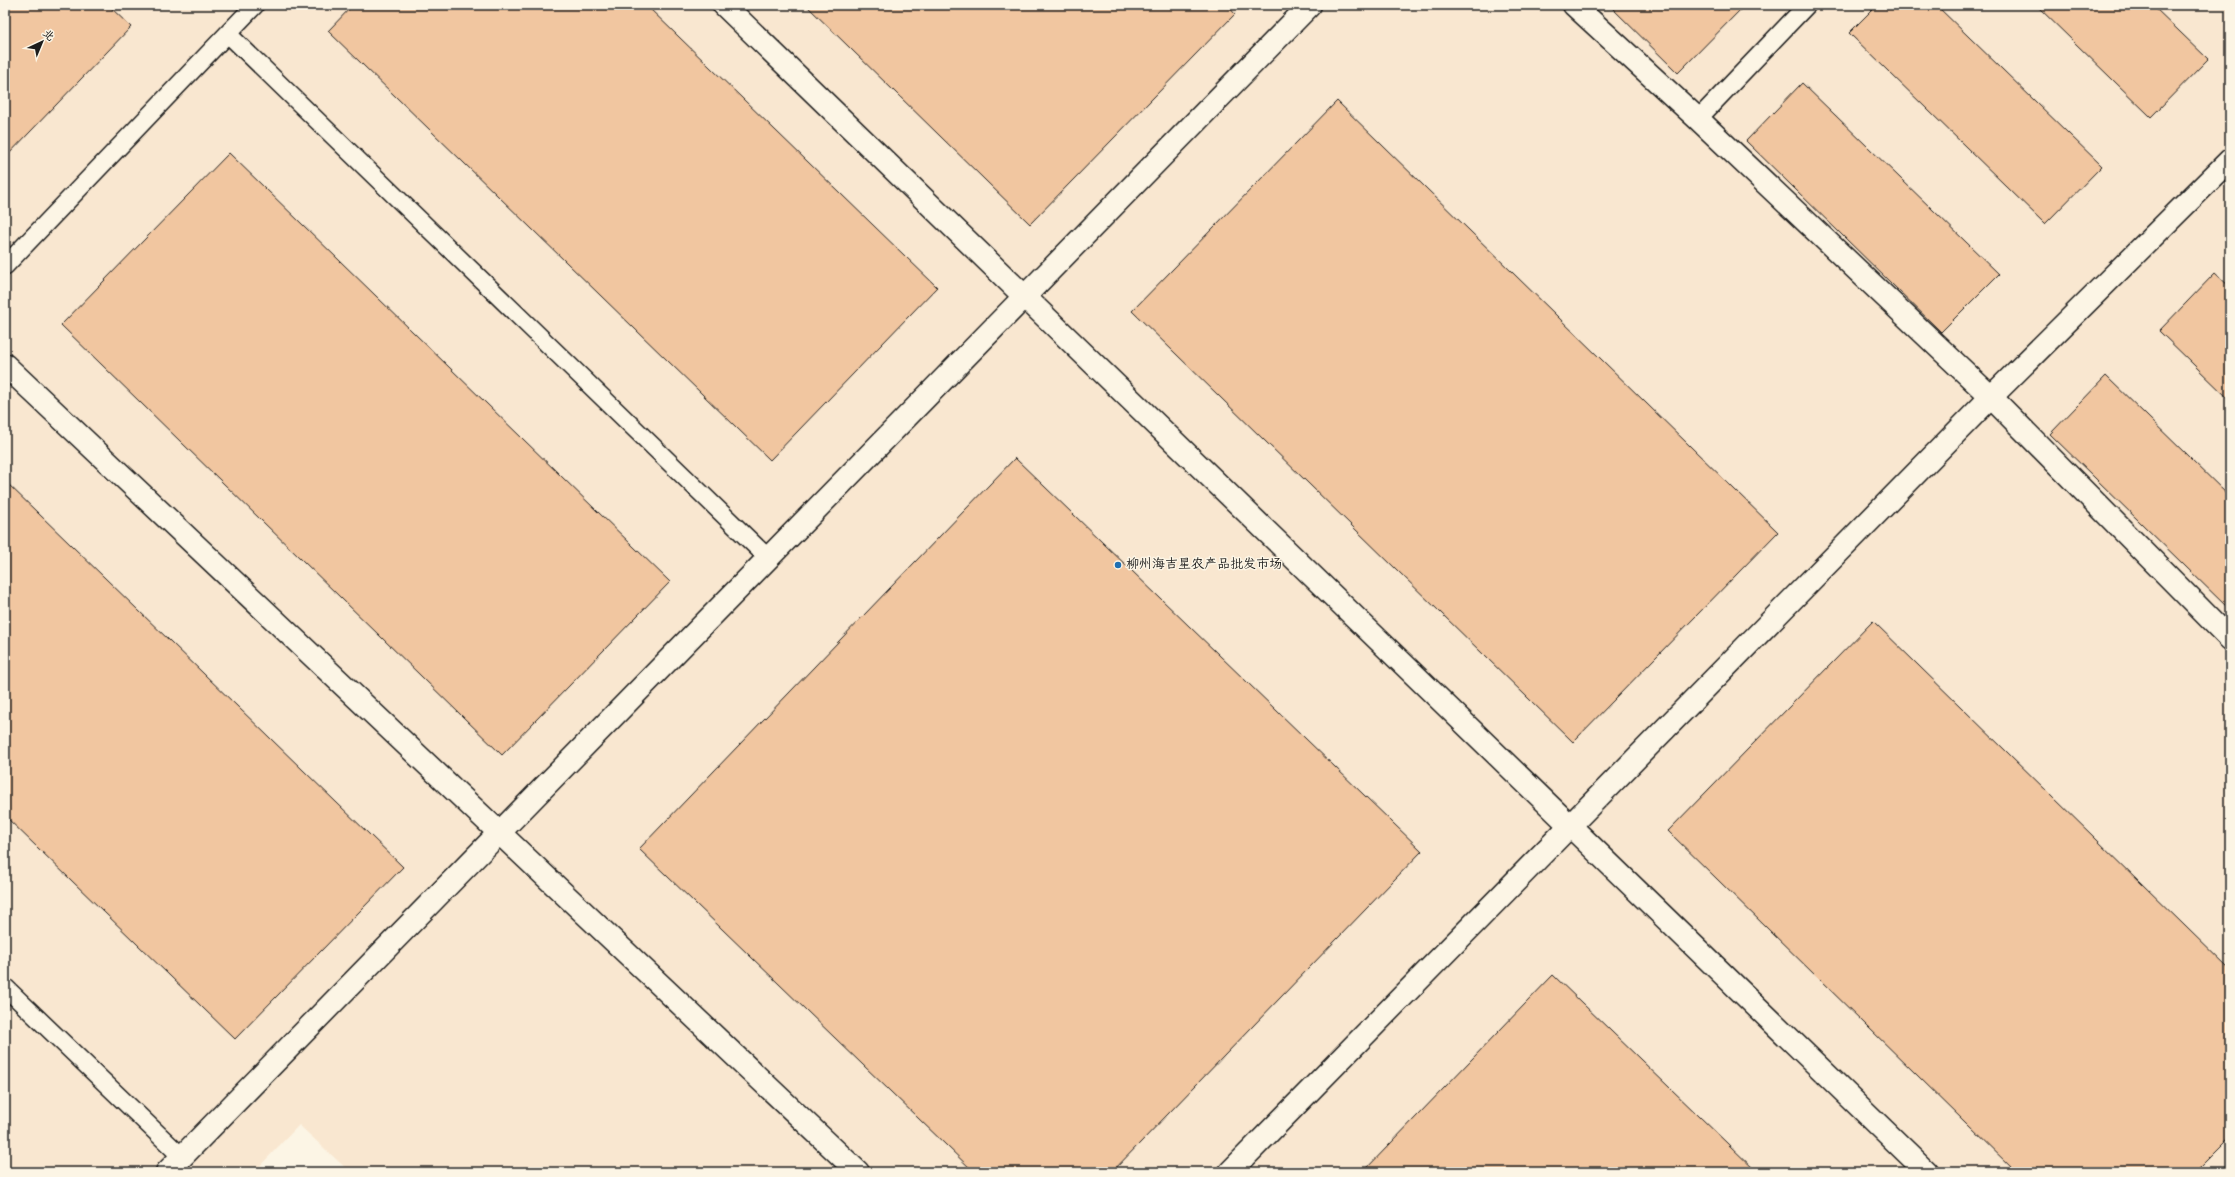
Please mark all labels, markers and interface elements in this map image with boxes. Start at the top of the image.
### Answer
north arrow [22,22,62,62]
text: 北 [39,28,56,44]
place label: 柳州海吉星农产品批发市场 [1126,557,1282,573]
marker: 柳州海吉星农产品批发市场 [1113,560,1123,570]

